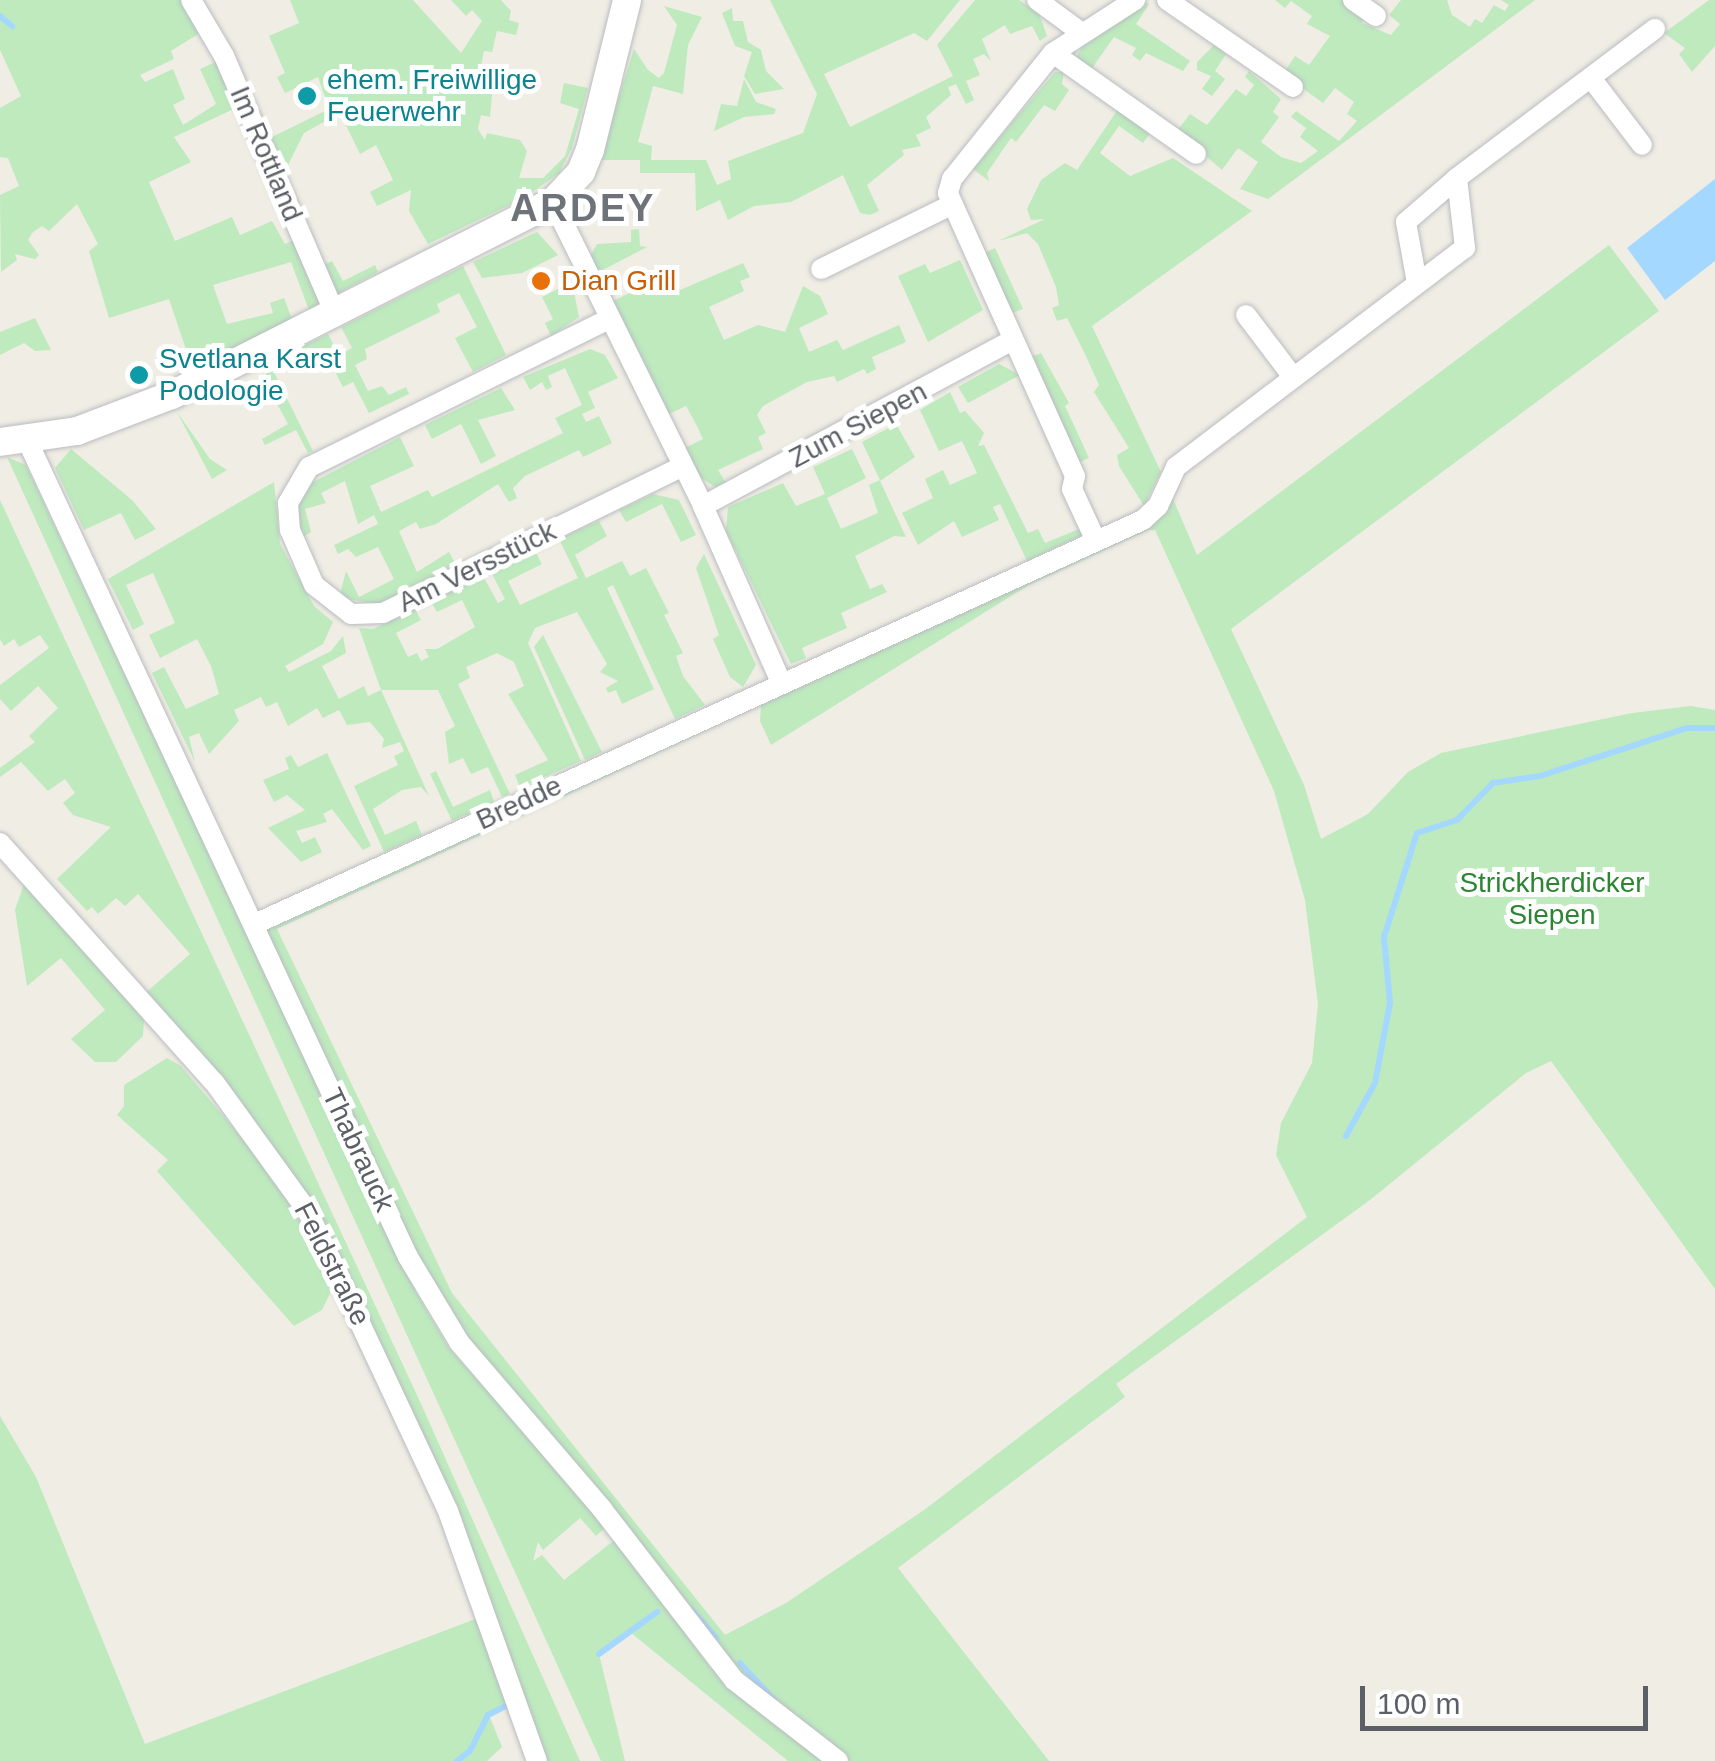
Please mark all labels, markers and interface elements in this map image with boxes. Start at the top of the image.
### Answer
place label: ehem. Freiwillige Feuerwehr [327,63,537,129]
street label: Im Rottland [223,82,309,226]
marker: ehem. Freiwillige Feuerwehr [296,85,318,107]
district label: ARDEY [510,186,656,232]
place label: Dian Grill [561,264,676,298]
marker: Dian Grill [530,270,552,292]
place label: Svetlana Karst Podologie [159,342,341,408]
marker: Svetlana Karst Podologie [128,364,150,386]
street label: Zum Siepen [783,375,933,475]
street label: Am Versstück [393,514,561,620]
street label: Bredde [471,769,567,837]
park label: Strickherdicker Siepen [1459,866,1645,932]
street label: Thabrauck [315,1083,401,1217]
street label: Feldstraße [287,1197,377,1331]
scale bar [1365,1666,1652,1728]
text: 100 m [1377,1687,1460,1720]

